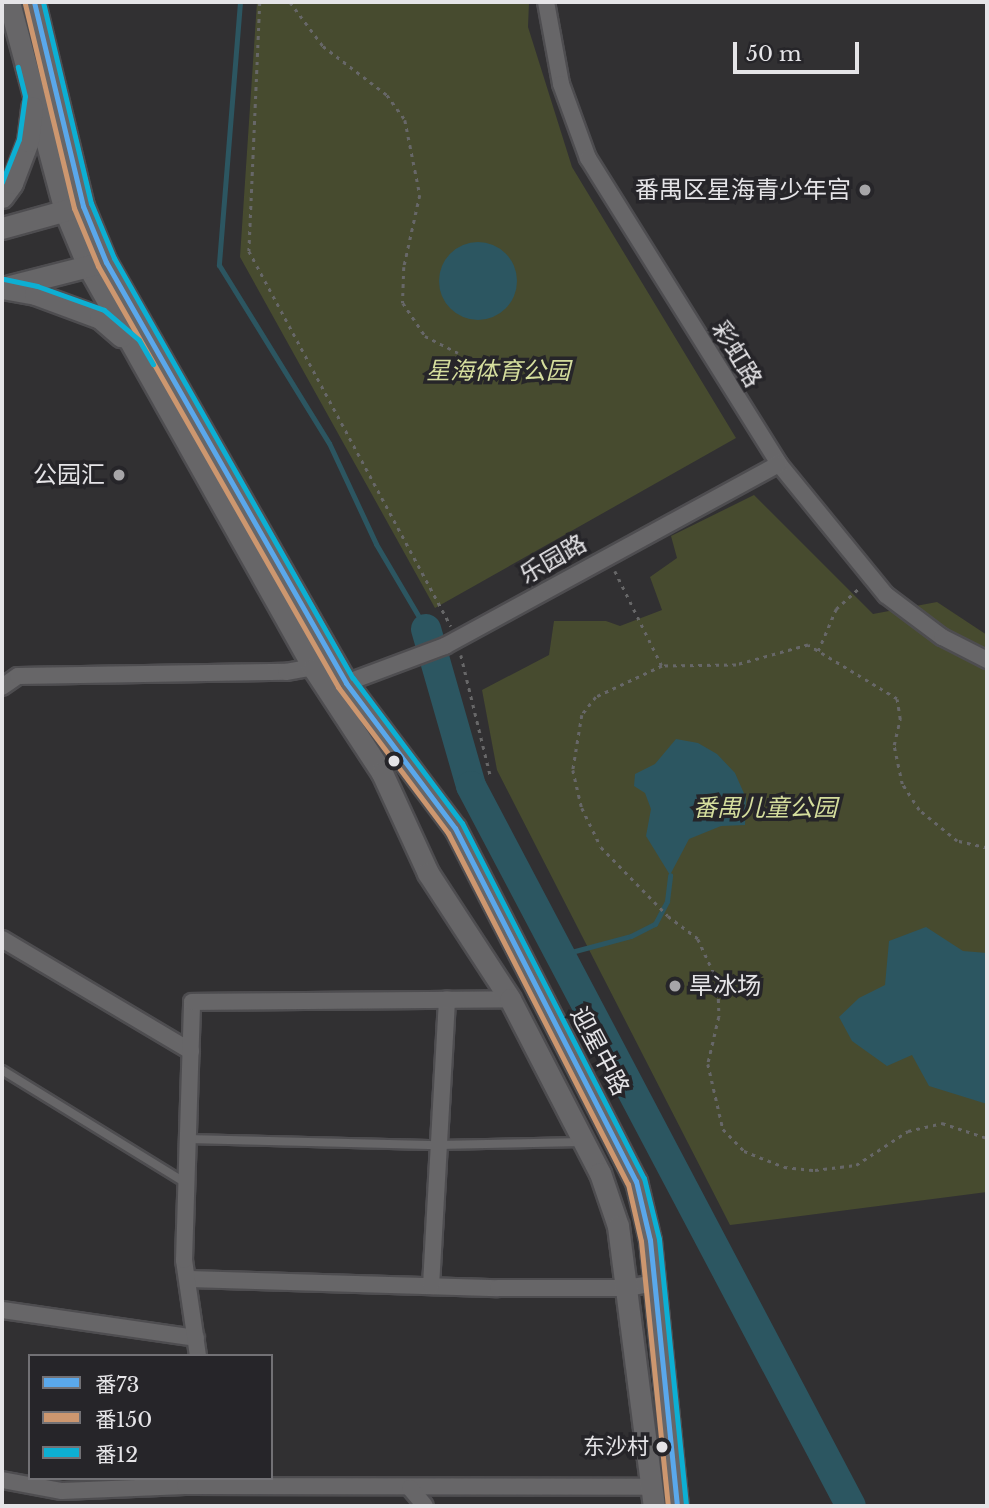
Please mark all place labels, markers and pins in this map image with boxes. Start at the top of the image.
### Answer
place label: 番禺区星海青少年宫 [635,176,851,204]
marker: 番禺区星海青少年宫 [857,182,873,198]
place label: 公园汇 [33,461,105,489]
marker: 公园汇 [111,467,127,483]
unlabelled marker [387,754,401,768]
place label: 旱冰场 [689,972,761,1000]
marker: 旱冰场 [667,978,683,994]
place label: 东沙村 [583,1434,649,1460]
marker: 东沙村 [655,1440,669,1454]

